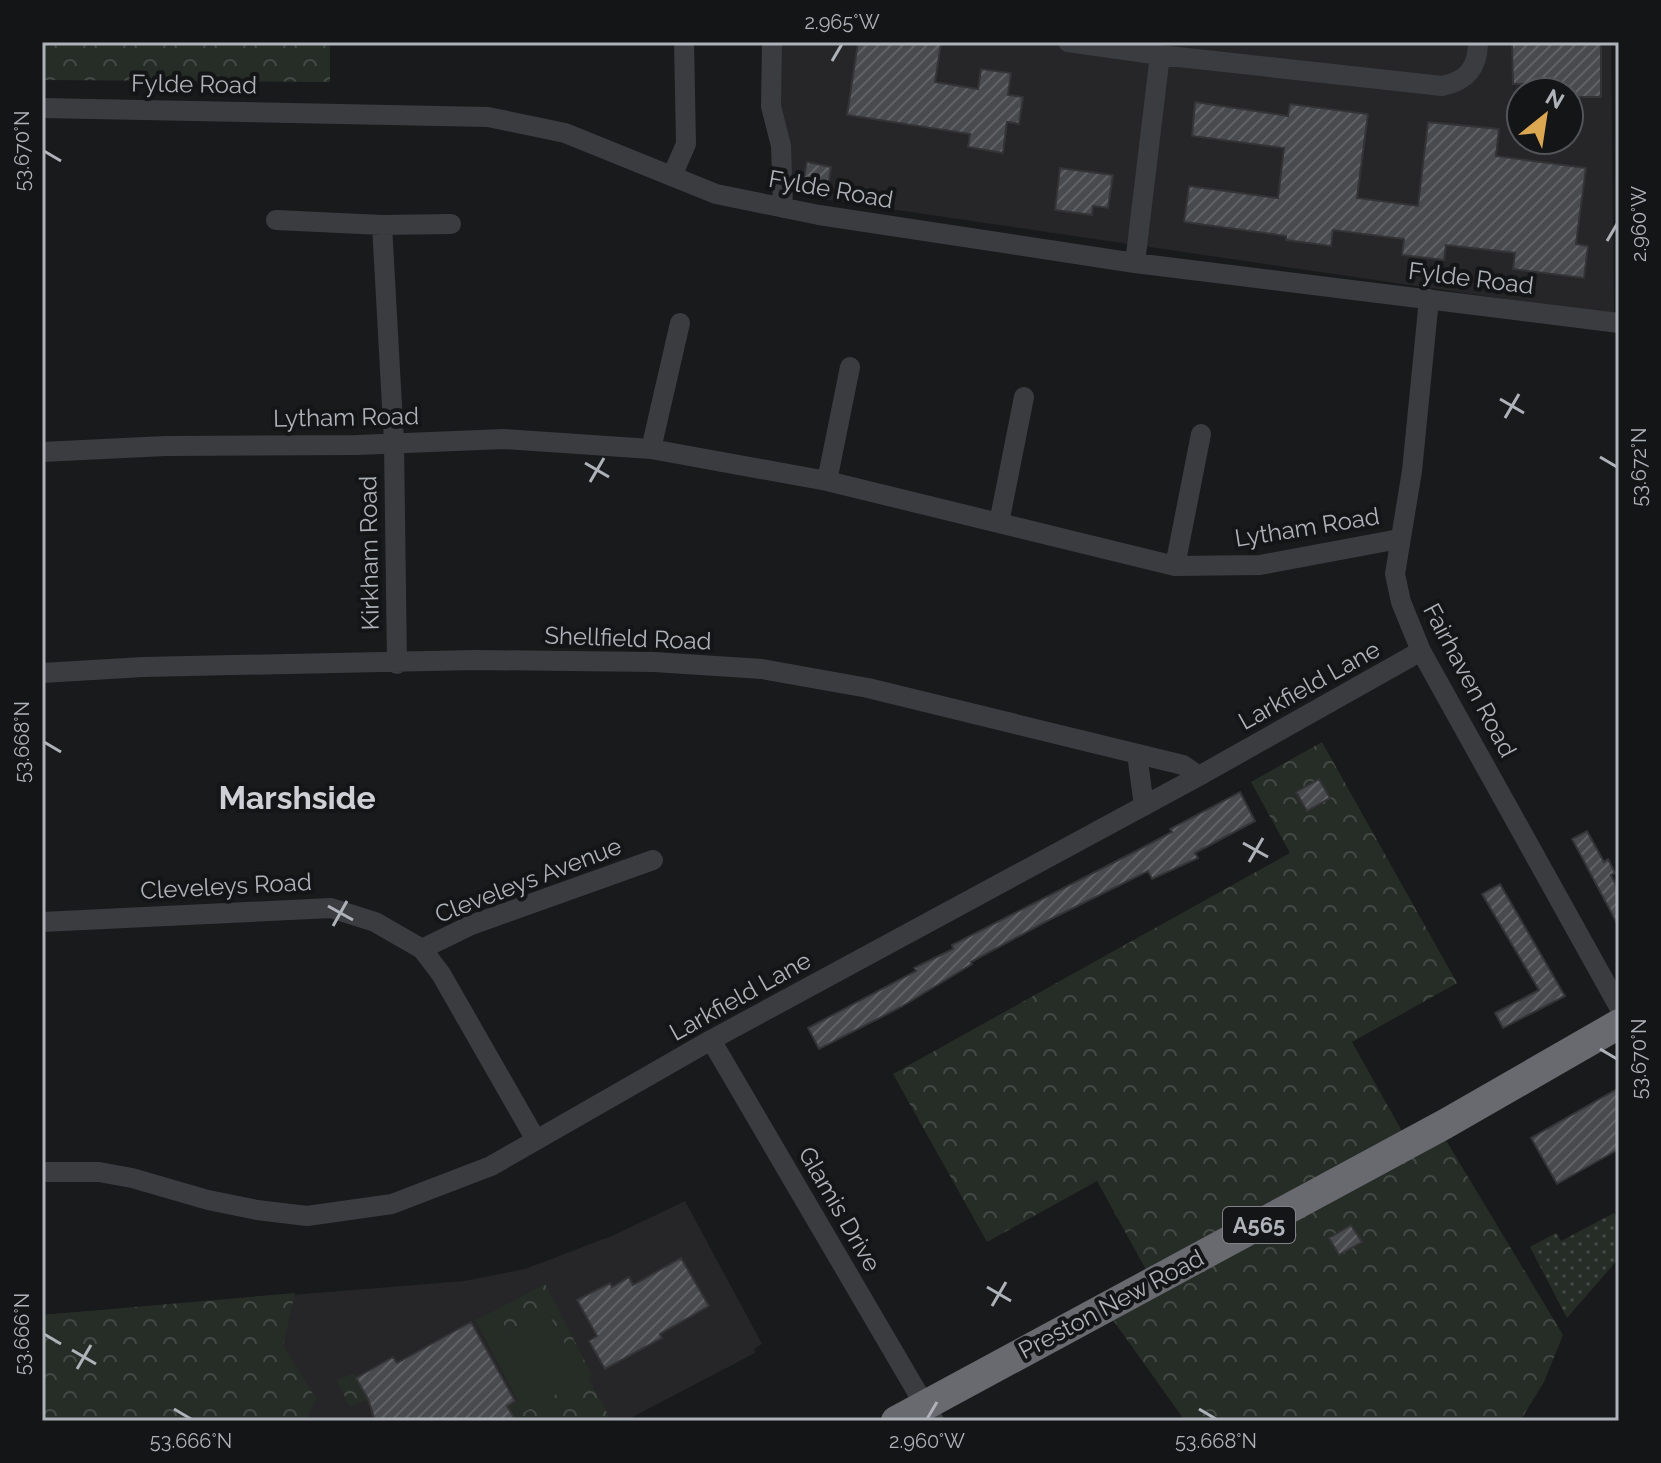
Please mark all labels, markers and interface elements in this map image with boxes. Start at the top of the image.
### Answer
text: 2.965°W [804,10,880,34]
street label: Fylde Road [131,68,257,100]
north arrow [1505,76,1585,156]
text: N [1541,83,1569,114]
text: 53.670°N [10,111,34,191]
street label: Fylde Road [766,164,896,214]
text: 2.960°W [1627,186,1651,262]
street label: Fylde Road [1407,256,1535,300]
street label: Lytham Road [273,401,419,433]
text: 53.672°N [1627,427,1651,507]
street label: Kirkham Road [353,475,385,631]
street label: Lytham Road [1233,501,1381,553]
street label: Fairhaven Road [1417,598,1523,762]
street label: Shellfield Road [544,621,712,655]
street label: Larkfield Lane [1233,634,1385,736]
text: 53.668°N [10,701,34,783]
district label: Marshside [218,779,376,816]
street label: Cleveleys Avenue [431,831,625,929]
street label: Cleveleys Road [140,867,312,905]
street label: Larkfield Lane [664,945,816,1047]
text: 53.670°N [1627,1019,1651,1099]
street label: Glamis Drive [793,1142,887,1276]
road number: A565 [1223,1207,1295,1243]
street label: Preston New Road [1013,1243,1209,1365]
text: 53.666°N [10,1293,34,1375]
text: 53.666°N [150,1429,232,1453]
text: 2.960°W [889,1429,965,1453]
text: 53.668°N [1175,1429,1257,1453]

